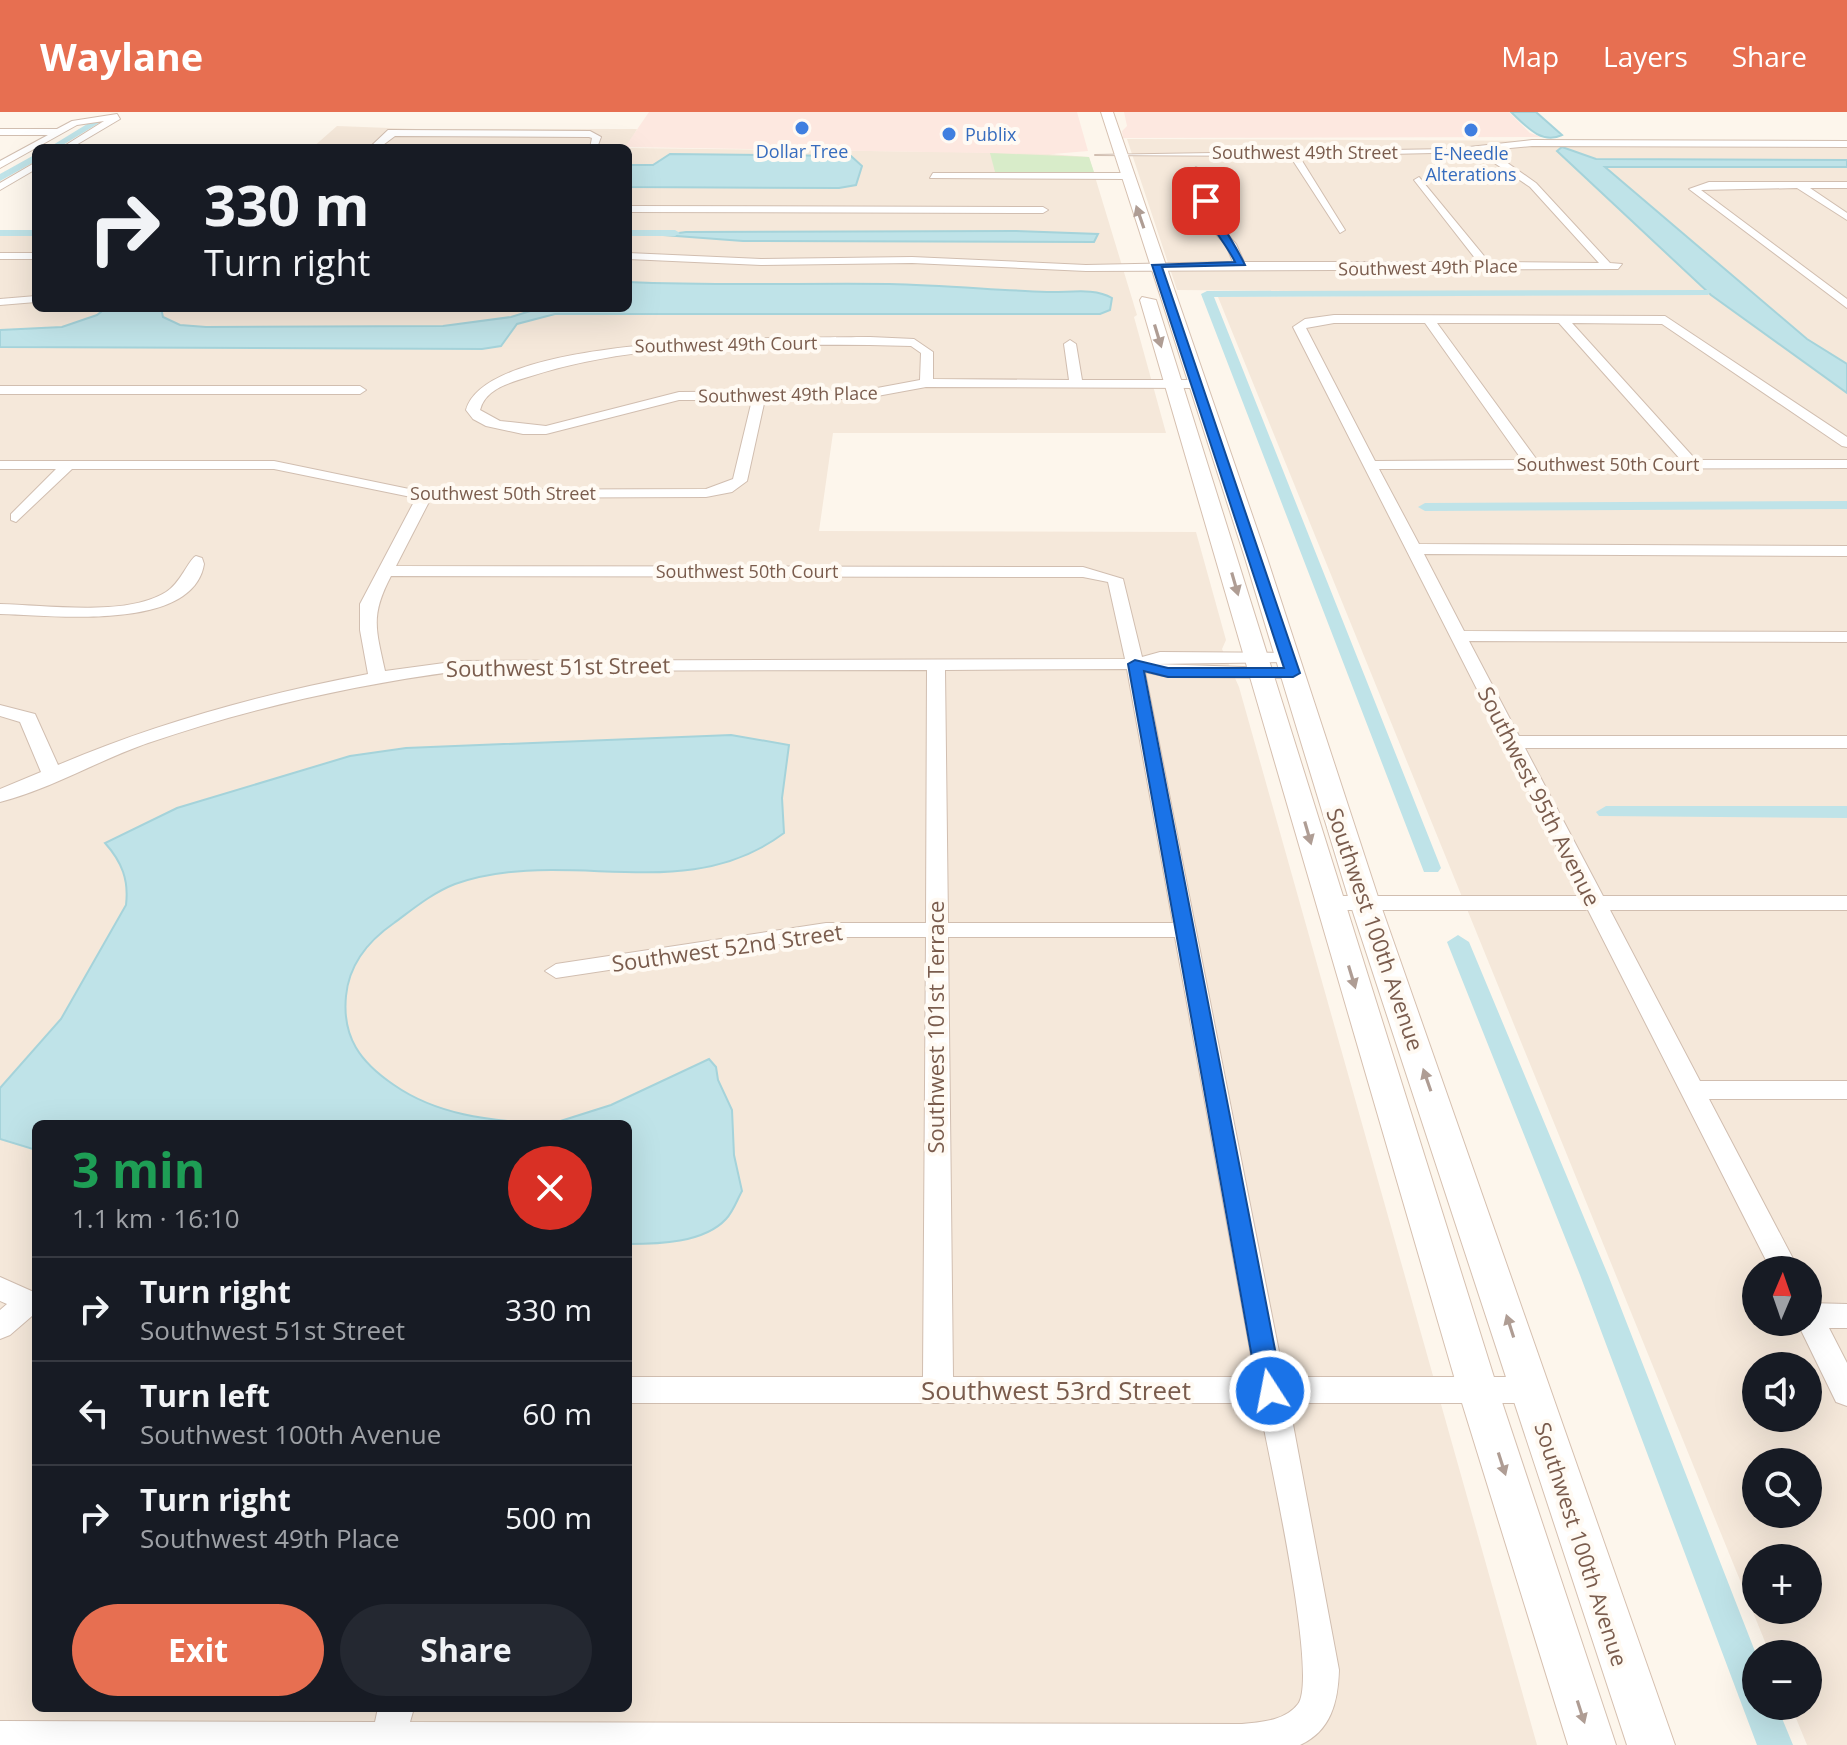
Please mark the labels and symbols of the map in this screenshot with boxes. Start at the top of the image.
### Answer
marker: Dollar Tree [793,119,811,137]
marker: E-Needle Alterations [1462,121,1480,139]
place label: Publix [965,122,1017,146]
marker: Publix [940,125,958,143]
place label: Dollar Tree [756,139,848,163]
street label: Southwest 49th Street [1212,140,1398,164]
place label: E-Needle Alterations [1425,141,1517,186]
pin [1172,167,1240,235]
one-way arrow [1133,205,1146,229]
street label: Southwest 49th Place [1338,253,1518,281]
one-way arrow [1153,324,1165,348]
street label: Southwest 49th Court [634,330,818,358]
street label: Southwest 49th Place [698,380,878,408]
street label: Southwest 50th Court [1517,452,1699,476]
street label: Southwest 50th Street [410,481,596,505]
street label: Southwest 50th Court [656,559,838,583]
one-way arrow [1229,572,1242,596]
street label: Southwest 51st Street [446,649,671,683]
street label: Southwest 95th Avenue [1472,681,1608,911]
street label: Southwest 100th Avenue [1320,804,1432,1054]
one-way arrow [1302,822,1315,846]
street label: Southwest 101st Terrace [920,901,950,1153]
street label: Southwest 52nd Street [610,916,845,978]
one-way arrow [1346,966,1358,990]
one-way arrow [1420,1067,1432,1091]
north arrow [1742,1256,1822,1336]
one-way arrow [1503,1314,1515,1338]
position arrow [1228,1349,1312,1433]
street label: Southwest 53rd Street [921,1372,1191,1408]
street label: Southwest 100th Avenue [1528,1418,1636,1670]
one-way arrow [1496,1453,1509,1477]
one-way arrow [1576,1700,1588,1724]

